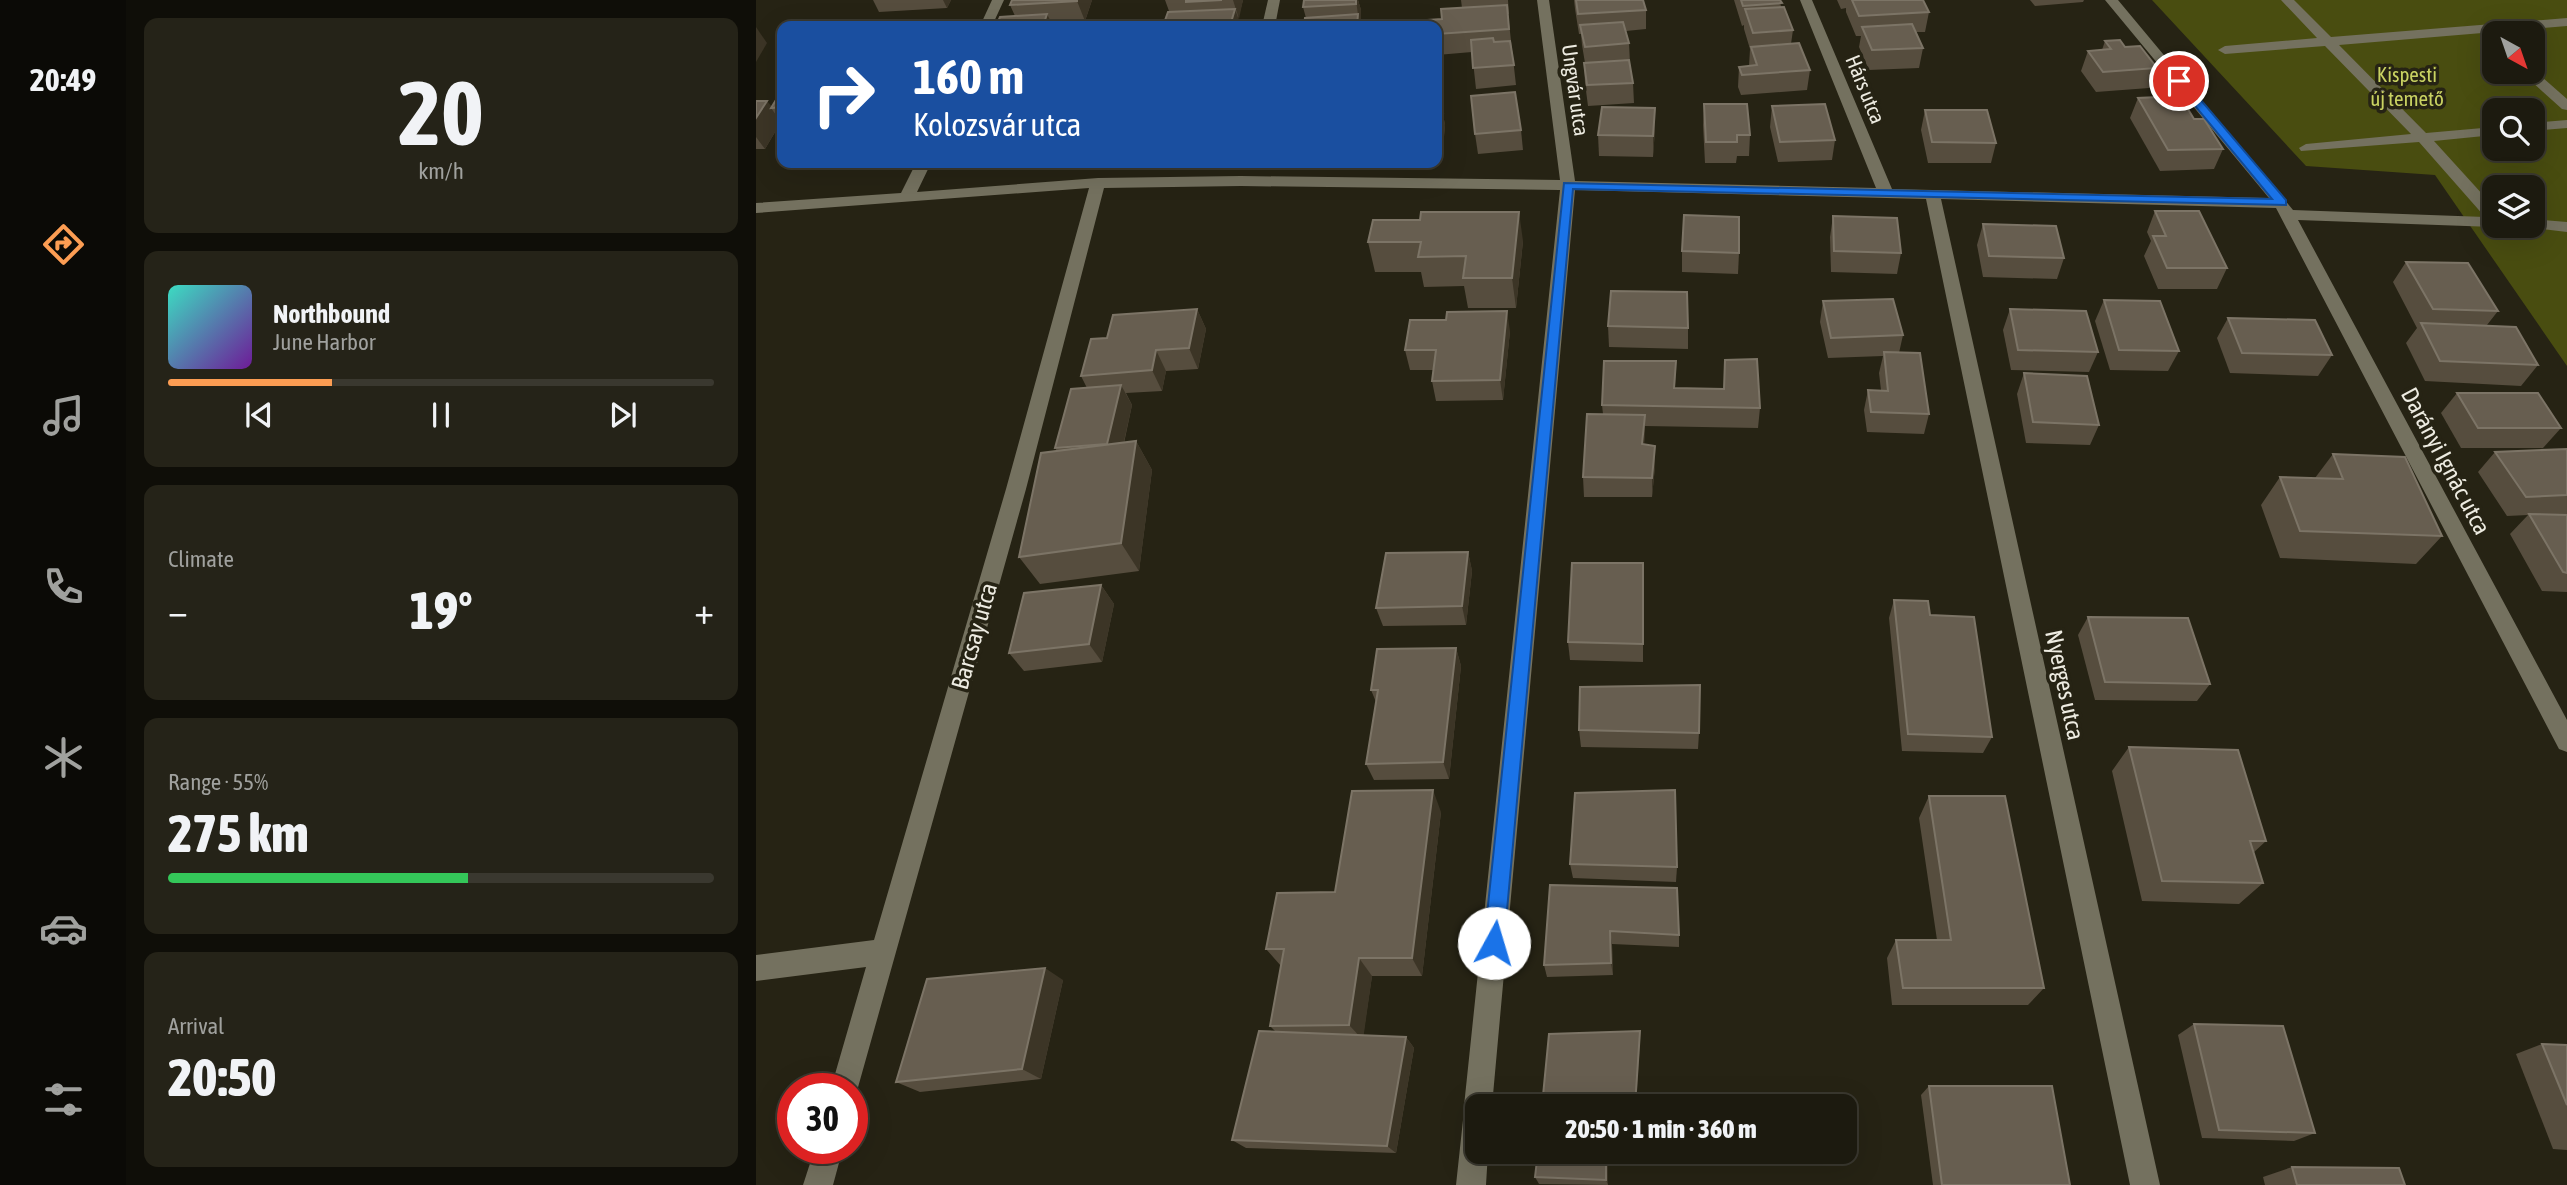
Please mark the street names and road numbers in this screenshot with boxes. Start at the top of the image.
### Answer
street label: Ungvár utca [1558,43,1594,137]
street label: Hárs utca [1841,51,1891,127]
street label: Darányi Ignác utca [2396,383,2496,539]
street label: Barcsay utca [946,580,1002,692]
street label: Nyerges utca [2040,627,2090,743]

